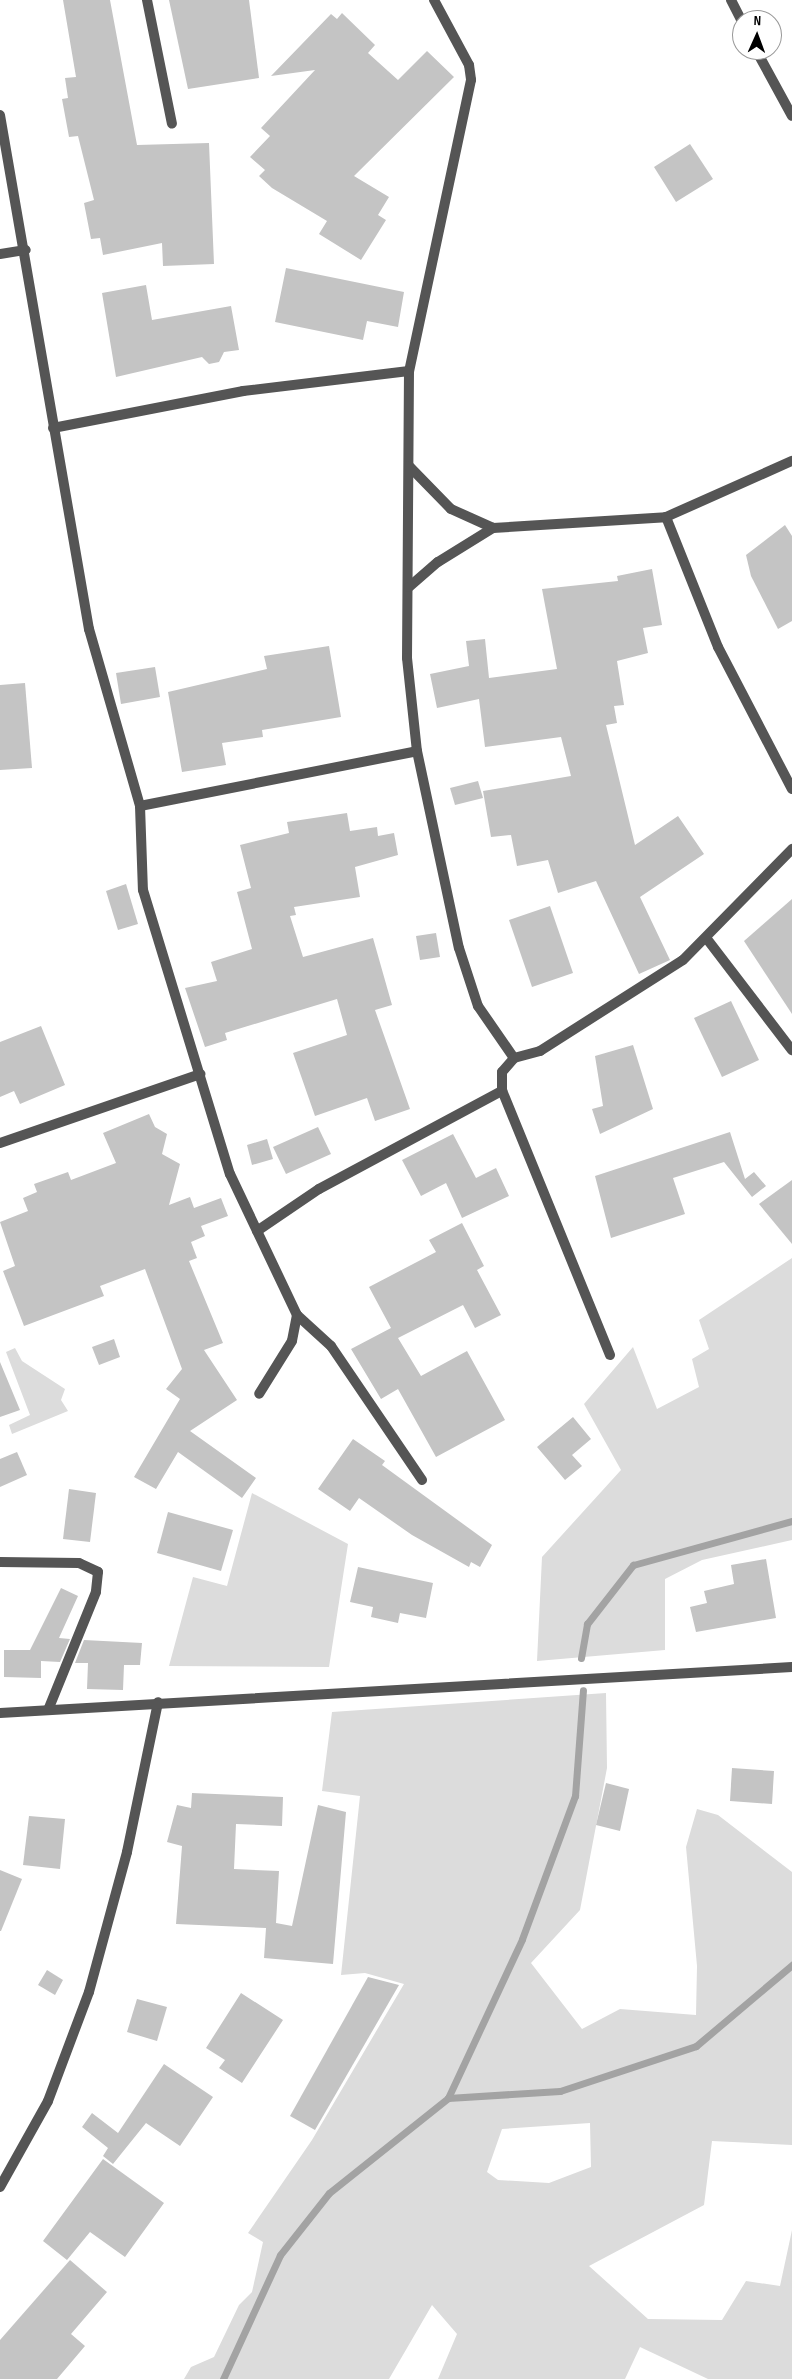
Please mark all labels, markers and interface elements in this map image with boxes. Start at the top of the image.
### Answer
north arrow [732,10,782,60]
text: N [753,12,762,29]

